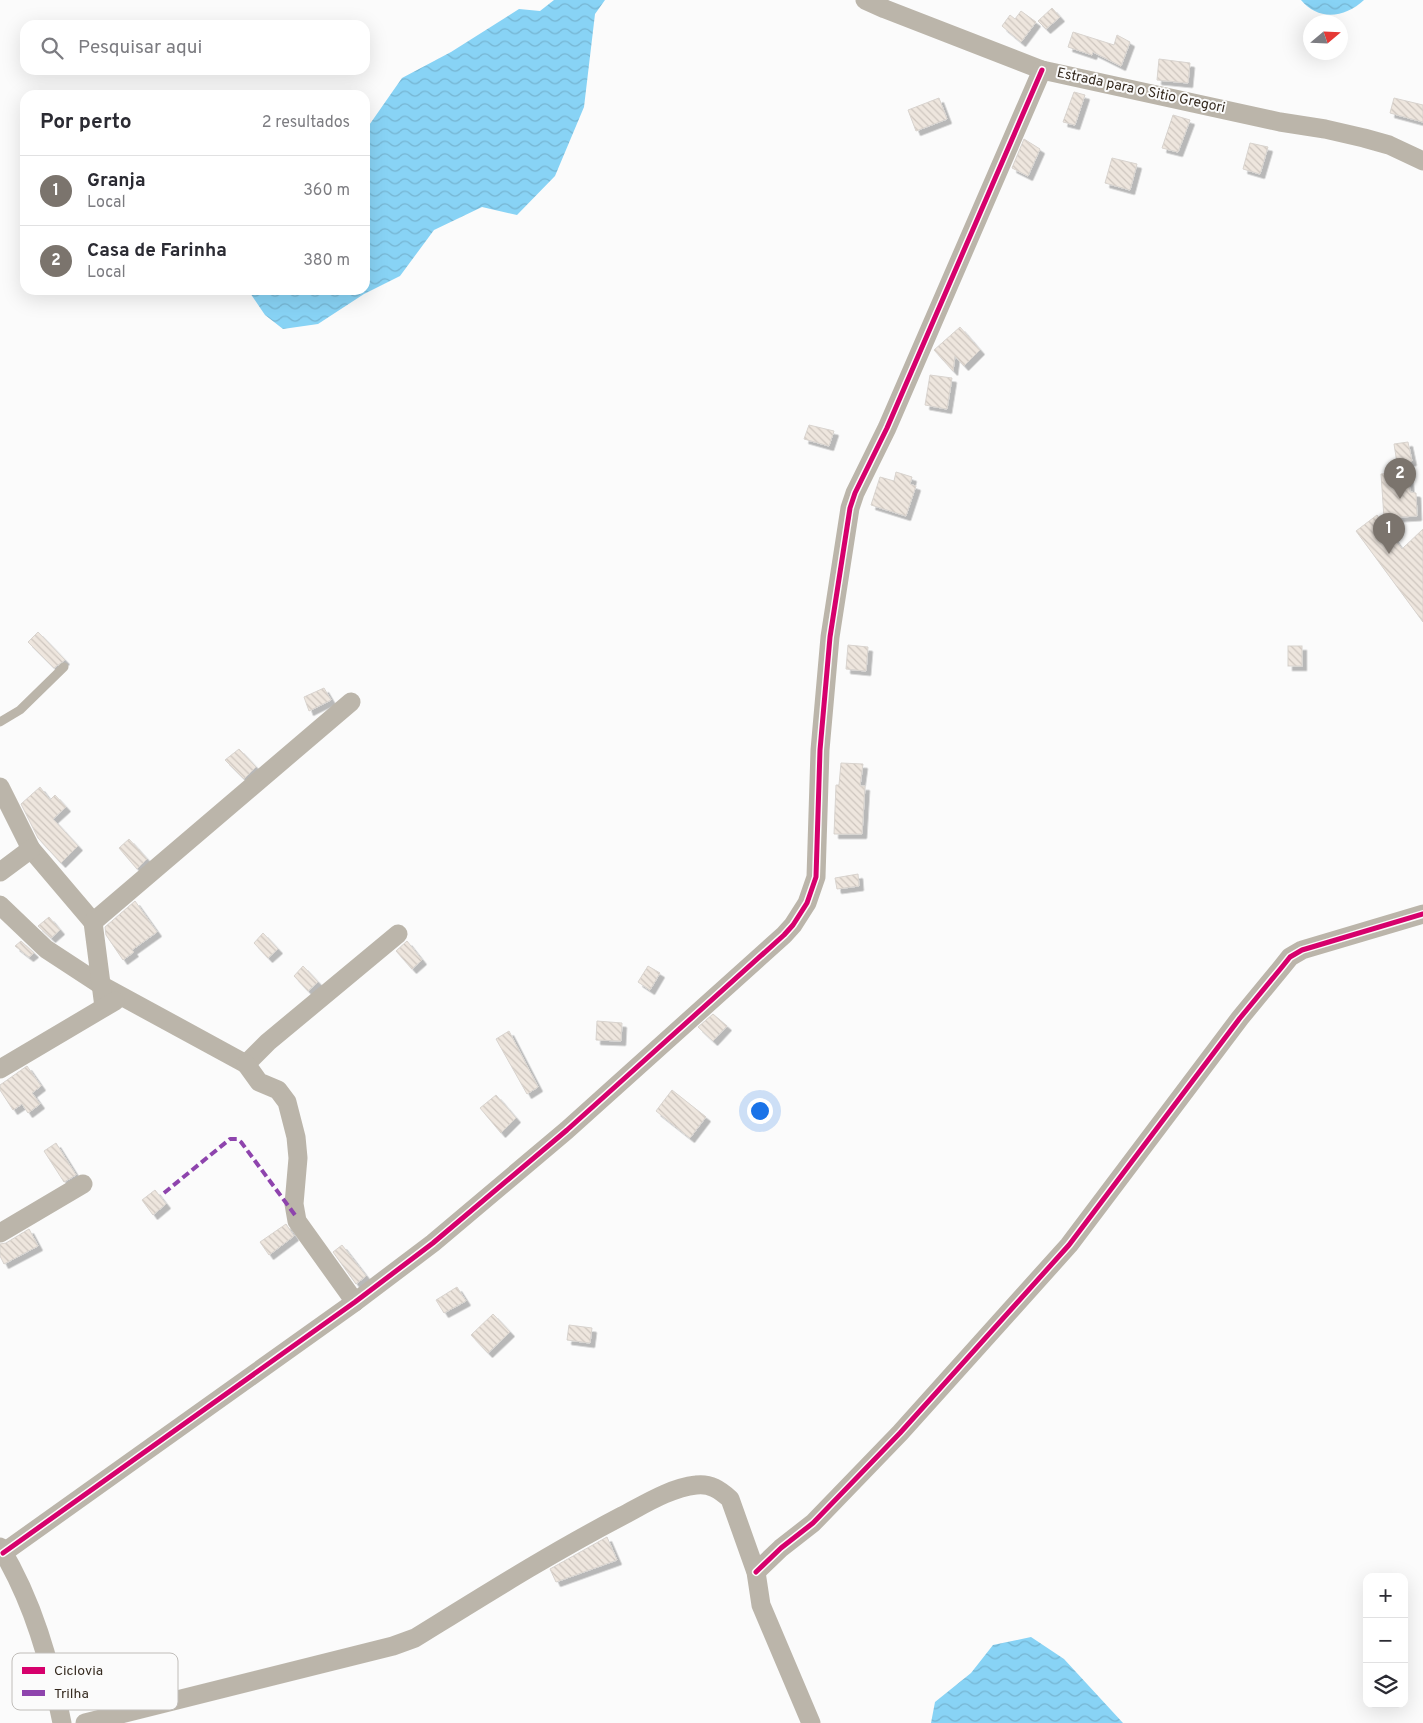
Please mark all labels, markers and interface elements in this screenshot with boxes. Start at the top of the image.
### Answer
north arrow [1303,15,1348,60]
search box [20,20,370,75]
icon: search [38,34,66,62]
text: Pesquisar aqui [78,36,202,60]
street label: Estrada para o Sitio Gregori [1055,65,1227,117]
text: Por perto [40,109,132,136]
text: 2 resultados [262,113,350,133]
text: Granja [87,169,146,193]
text: 1 [53,181,59,201]
text: 360 m [303,181,350,201]
text: Local [87,193,126,213]
text: Casa de Farinha [87,239,227,263]
text: 2 [51,251,61,271]
text: 380 m [303,251,350,271]
text: Local [87,263,126,283]
pin: 2 [1384,458,1416,499]
pin: 1 [1373,513,1405,554]
your location [747,1098,773,1124]
map controls [1363,1573,1408,1708]
button: + [1363,1573,1408,1618]
button: − [1363,1618,1408,1663]
legend [12,1653,178,1710]
text: Ciclovia [54,1663,103,1680]
button: layers [1363,1663,1408,1708]
text: Trilha [54,1686,89,1703]

